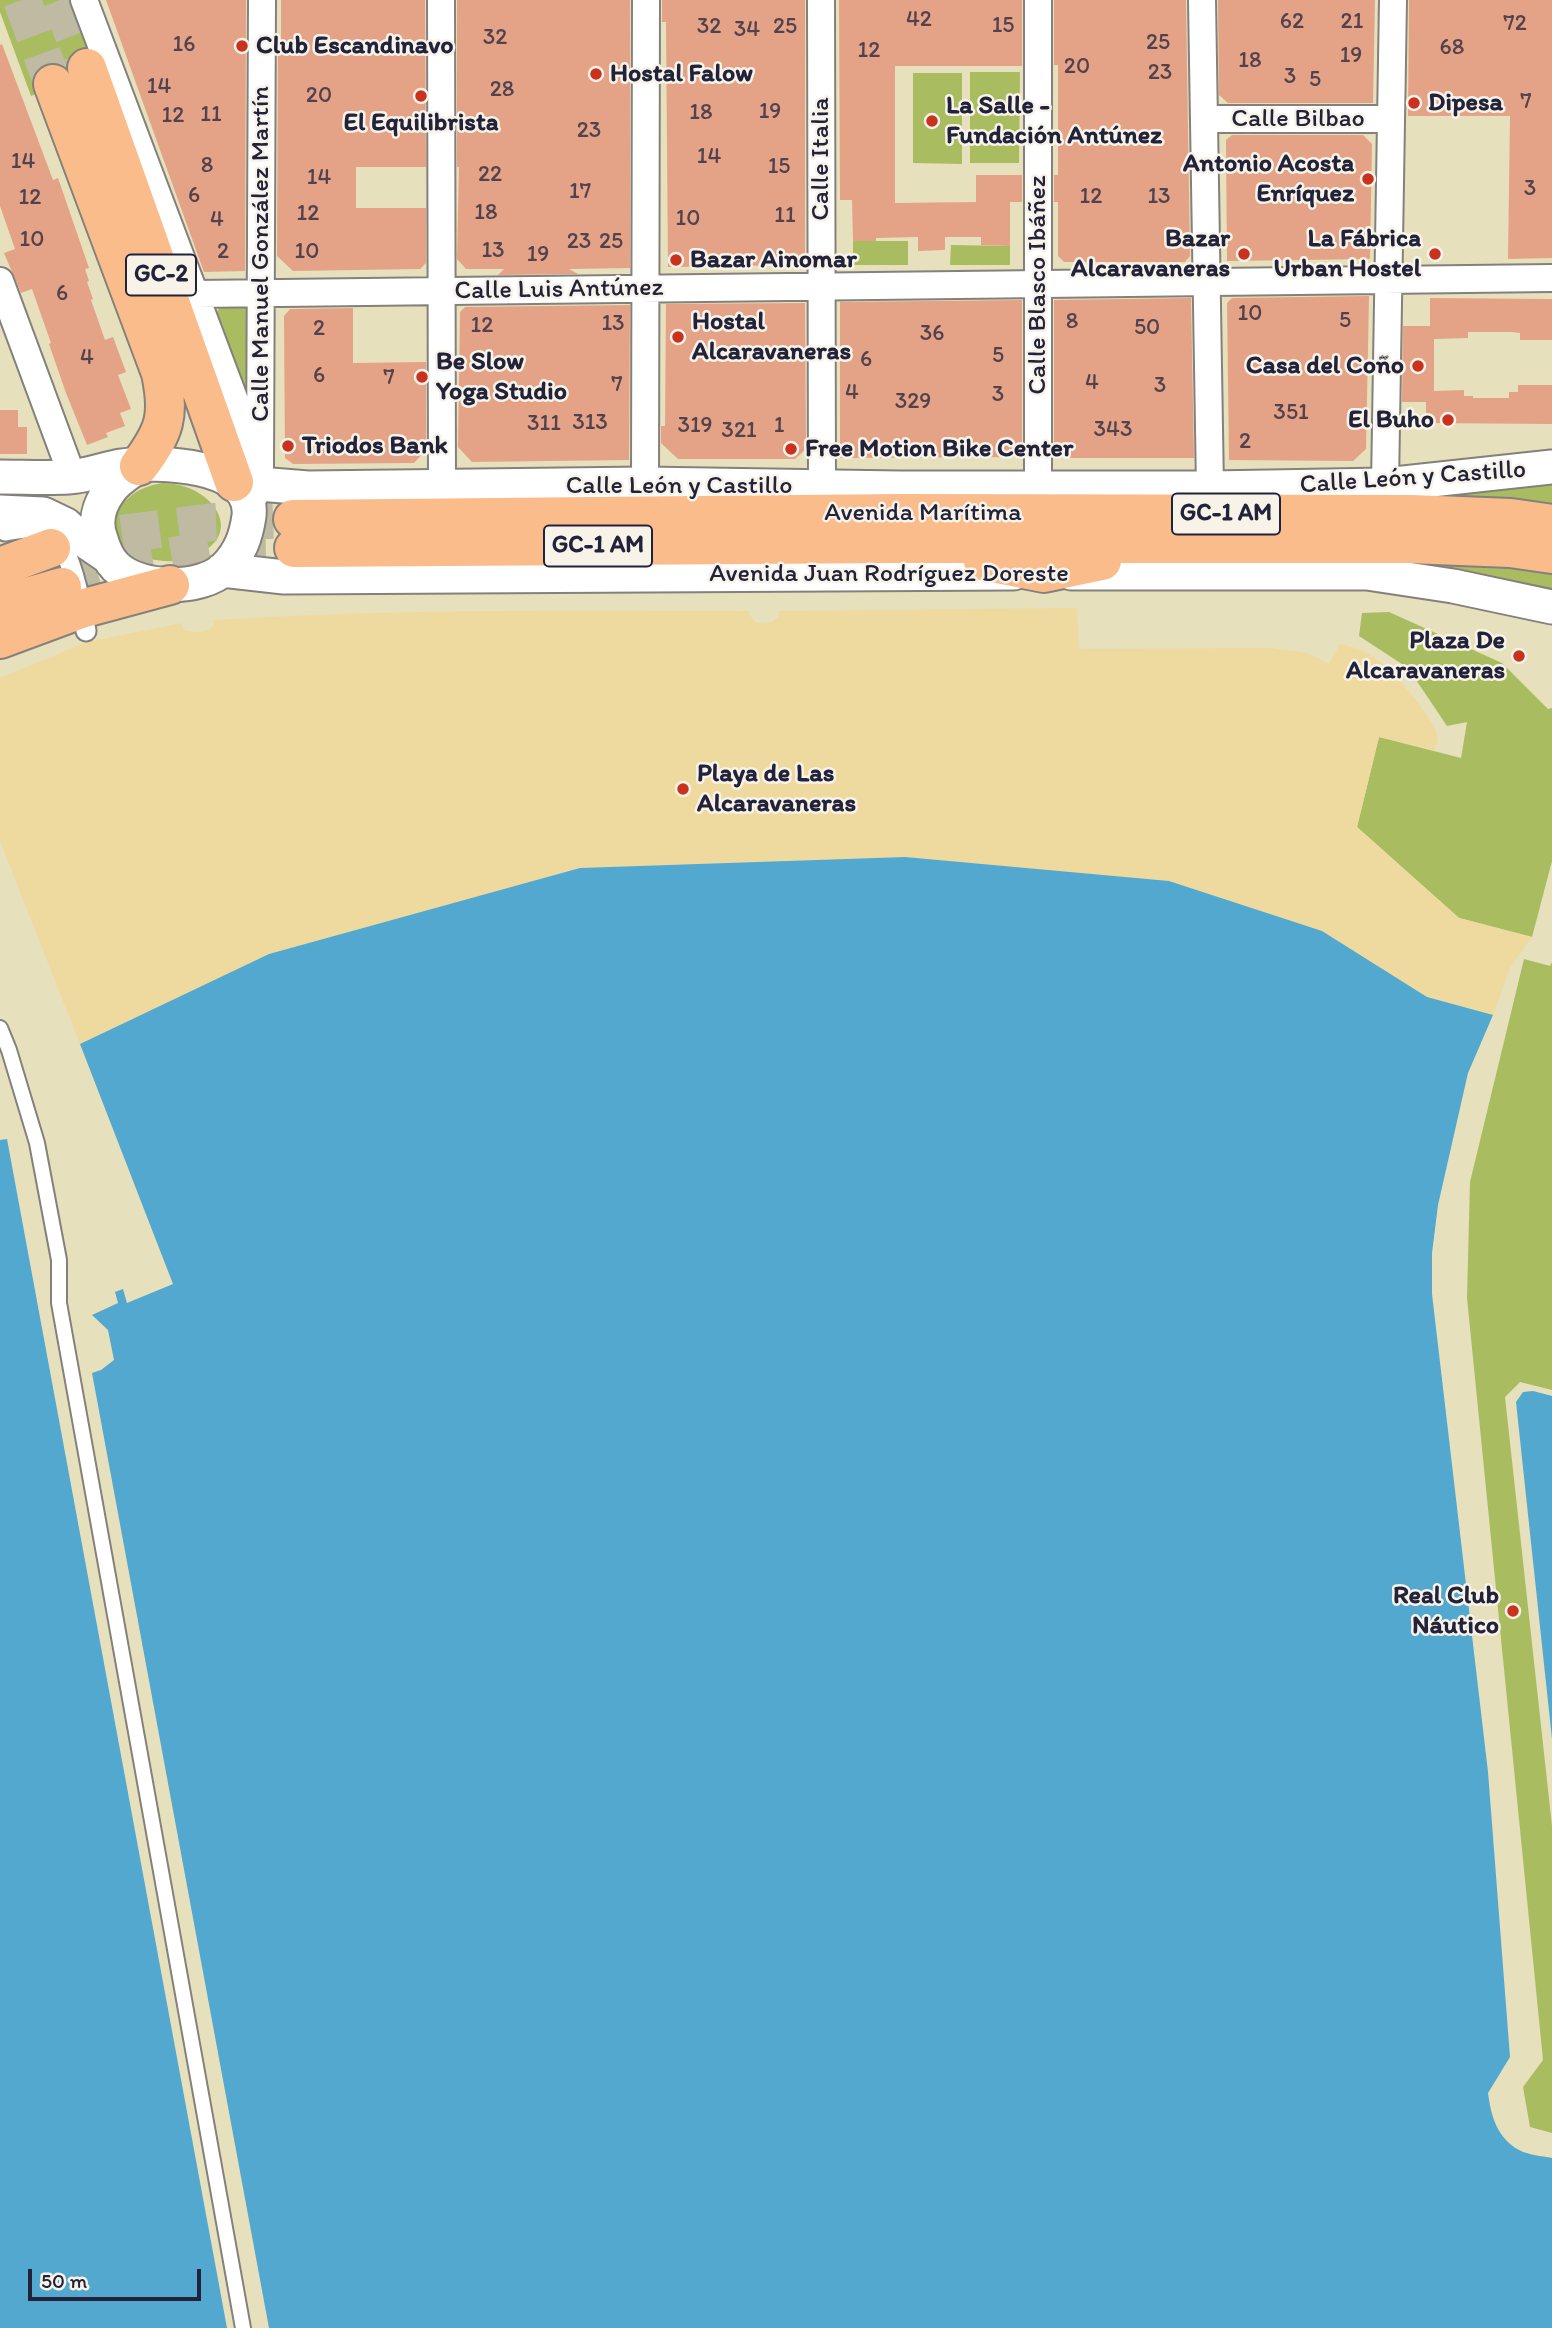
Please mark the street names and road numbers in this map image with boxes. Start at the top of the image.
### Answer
street label: Calle Manuel González Martín [245,86,277,422]
street label: Calle Italia [805,97,837,221]
street label: Calle Bilbao [1231,103,1365,135]
street label: Calle Blasco Ibáñez [1022,175,1054,395]
road number: GC-2 [126,254,196,296]
street label: Calle Luis Antúnez [454,273,664,307]
street label: Calle León y Castillo [1299,455,1527,501]
street label: Calle León y Castillo [566,470,792,502]
road number: GC-1 AM [1172,494,1280,534]
street label: Avenida Marítima [824,497,1022,529]
road number: GC-1 AM [544,526,652,566]
street label: Avenida Juan Rodríguez Doreste [709,558,1069,590]

